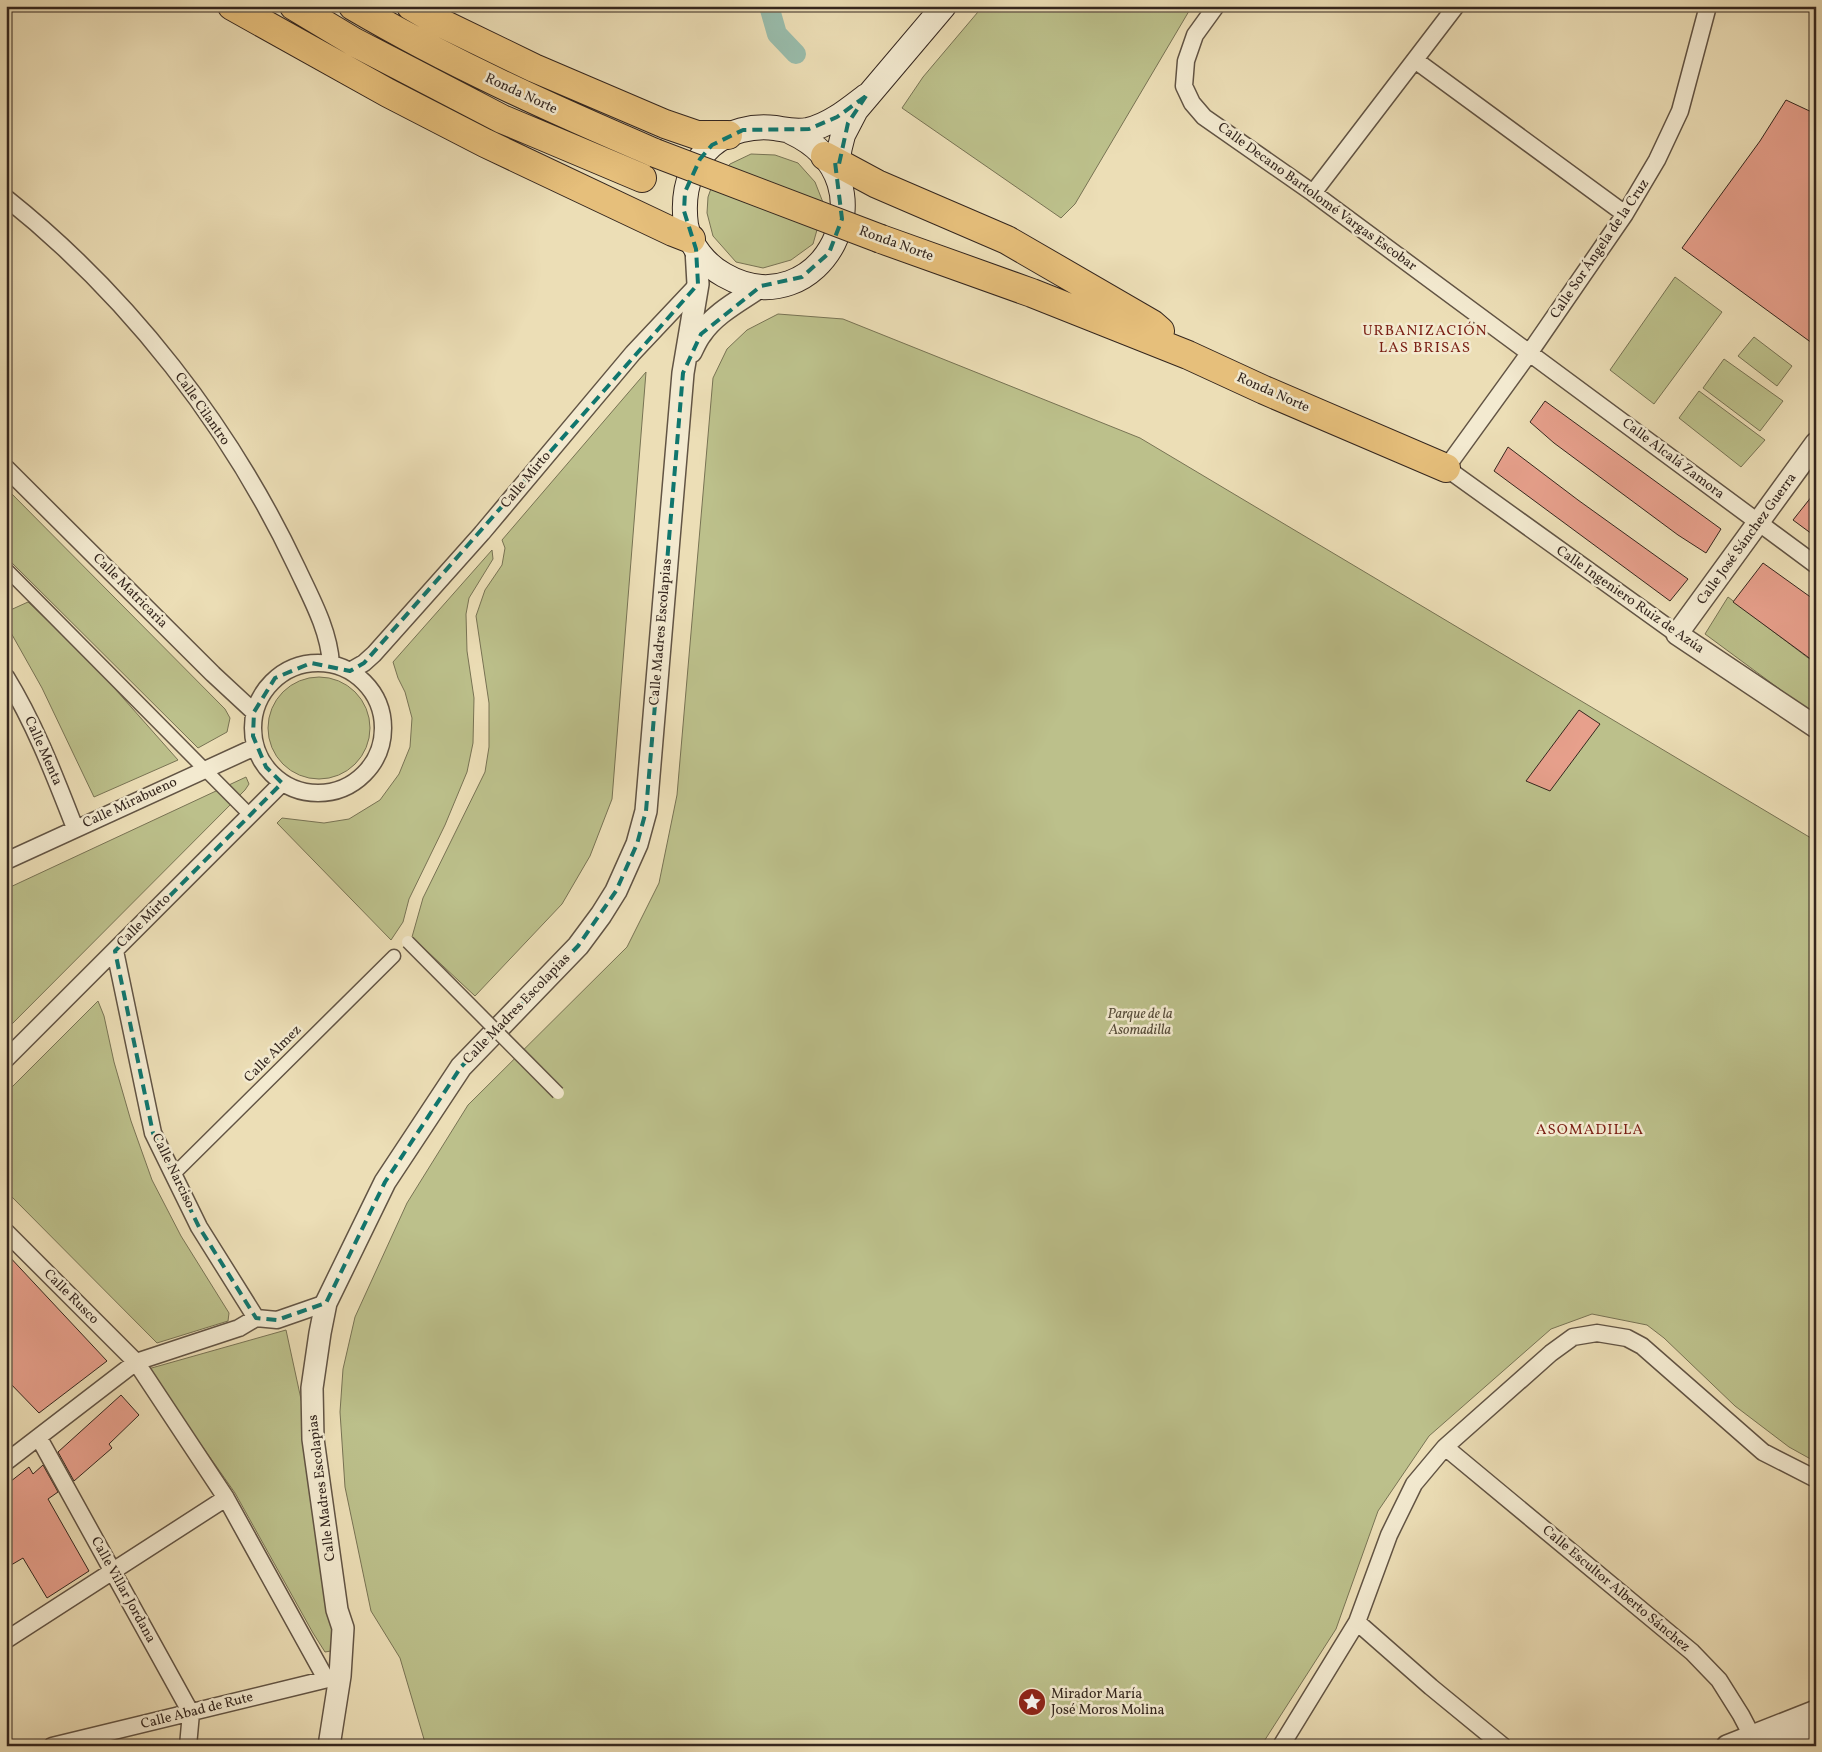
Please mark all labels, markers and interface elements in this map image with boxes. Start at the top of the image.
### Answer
street label: Ronda Norte [482,69,561,119]
street label: Calle Decano Bartolomé Vargas Escobar [1214,118,1421,276]
street label: Calle Sor Ángela de la Cruz [1546,175,1654,323]
street label: Ronda Norte [856,222,936,266]
district label: URBANIZACIÓN LAS BRISAS [1362,321,1488,359]
street label: Ronda Norte [1234,368,1313,418]
street label: Calle Cilantro [170,369,234,449]
street label: Calle Alcalá Zamora [1618,414,1728,504]
street label: Calle Mirto [496,447,556,513]
street label: Calle José Sánchez Guerra [1693,469,1801,609]
street label: Calle Ingeniero Ruiz de Azúa [1552,541,1708,659]
street label: Calle Matricaria [88,549,172,633]
street label: Calle Madres Escolapias [645,558,677,706]
street label: Calle Menta [19,714,67,788]
street label: Calle Mirabueno [80,773,180,833]
street label: Calle Mirto [113,890,175,952]
street label: Calle Madres Escolapias [459,949,575,1069]
park label: Parque de la Asomadilla [1107,1005,1173,1040]
street label: Calle Almez [240,1021,306,1087]
district label: ASOMADILLA [1536,1120,1644,1141]
street label: Calle Narciso [147,1130,199,1212]
street label: Calle Rusco [39,1265,103,1329]
street label: Calle Madres Escolapias [304,1414,340,1562]
street label: Calle Escultor Alberto Sánchez [1538,1521,1694,1657]
street label: Calle Villar Jordana [86,1533,160,1647]
place label: Mirador María José Moros Molina [1051,1685,1165,1720]
place icon: Mirador María José Moros Molina [1017,1687,1047,1717]
street label: Calle Abad de Rute [139,1688,256,1734]

